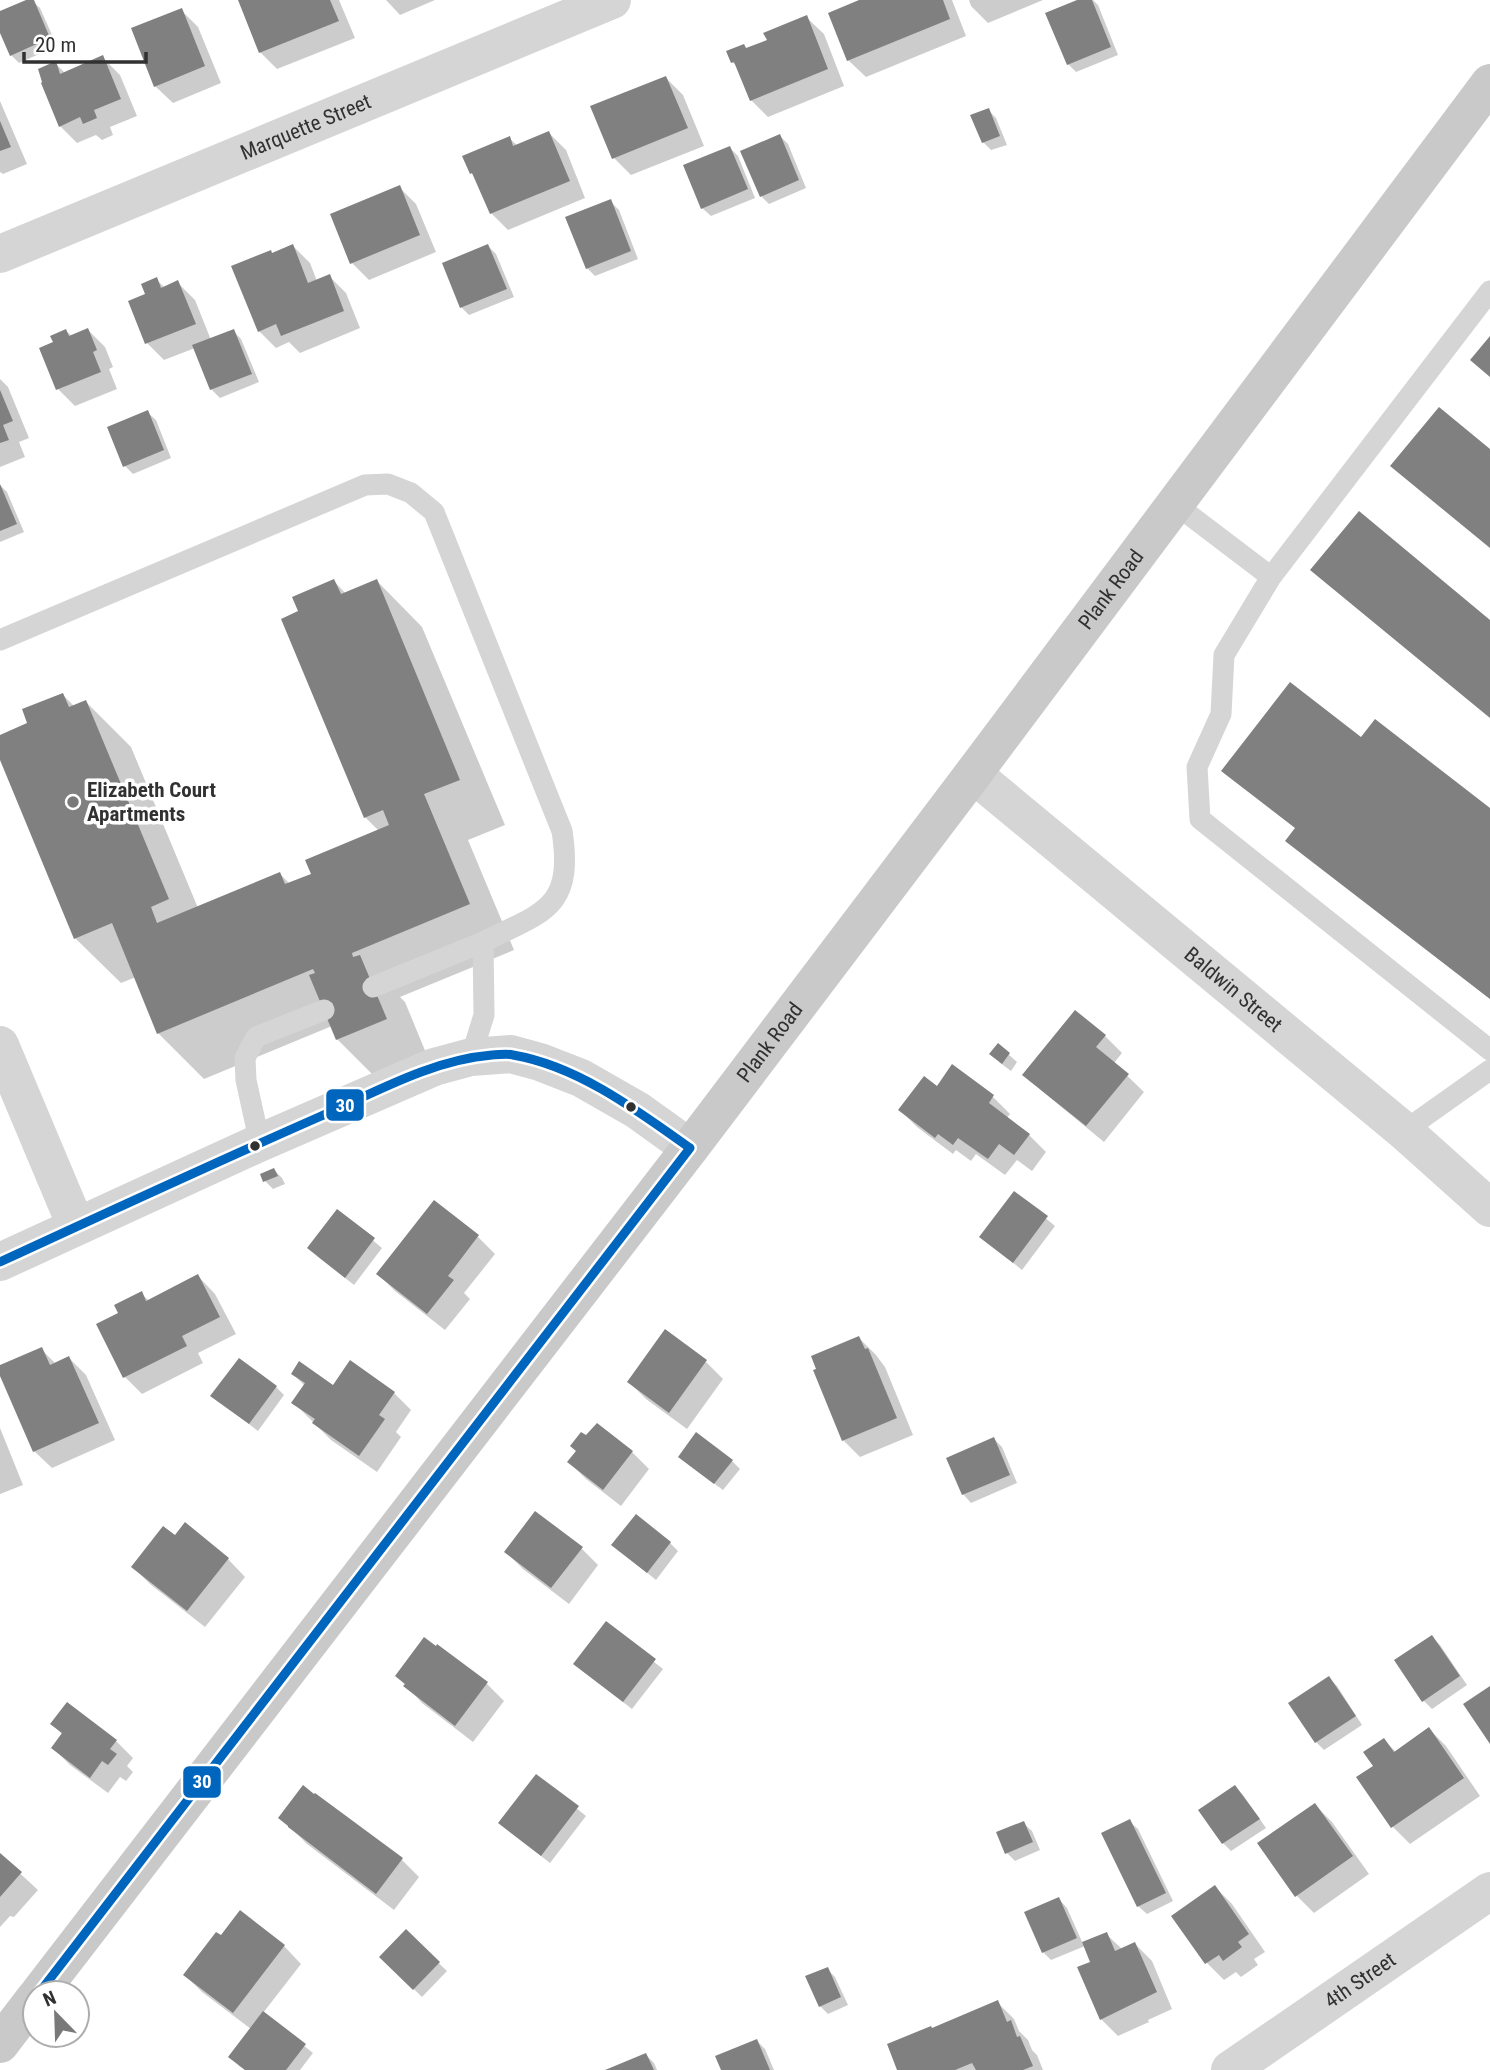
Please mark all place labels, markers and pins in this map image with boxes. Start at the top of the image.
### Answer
place label: Elizabeth Court Apartments [87,778,216,826]
marker: Elizabeth Court Apartments [65,794,81,810]
unlabelled marker [624,1100,638,1114]
unlabelled marker [248,1139,262,1153]

